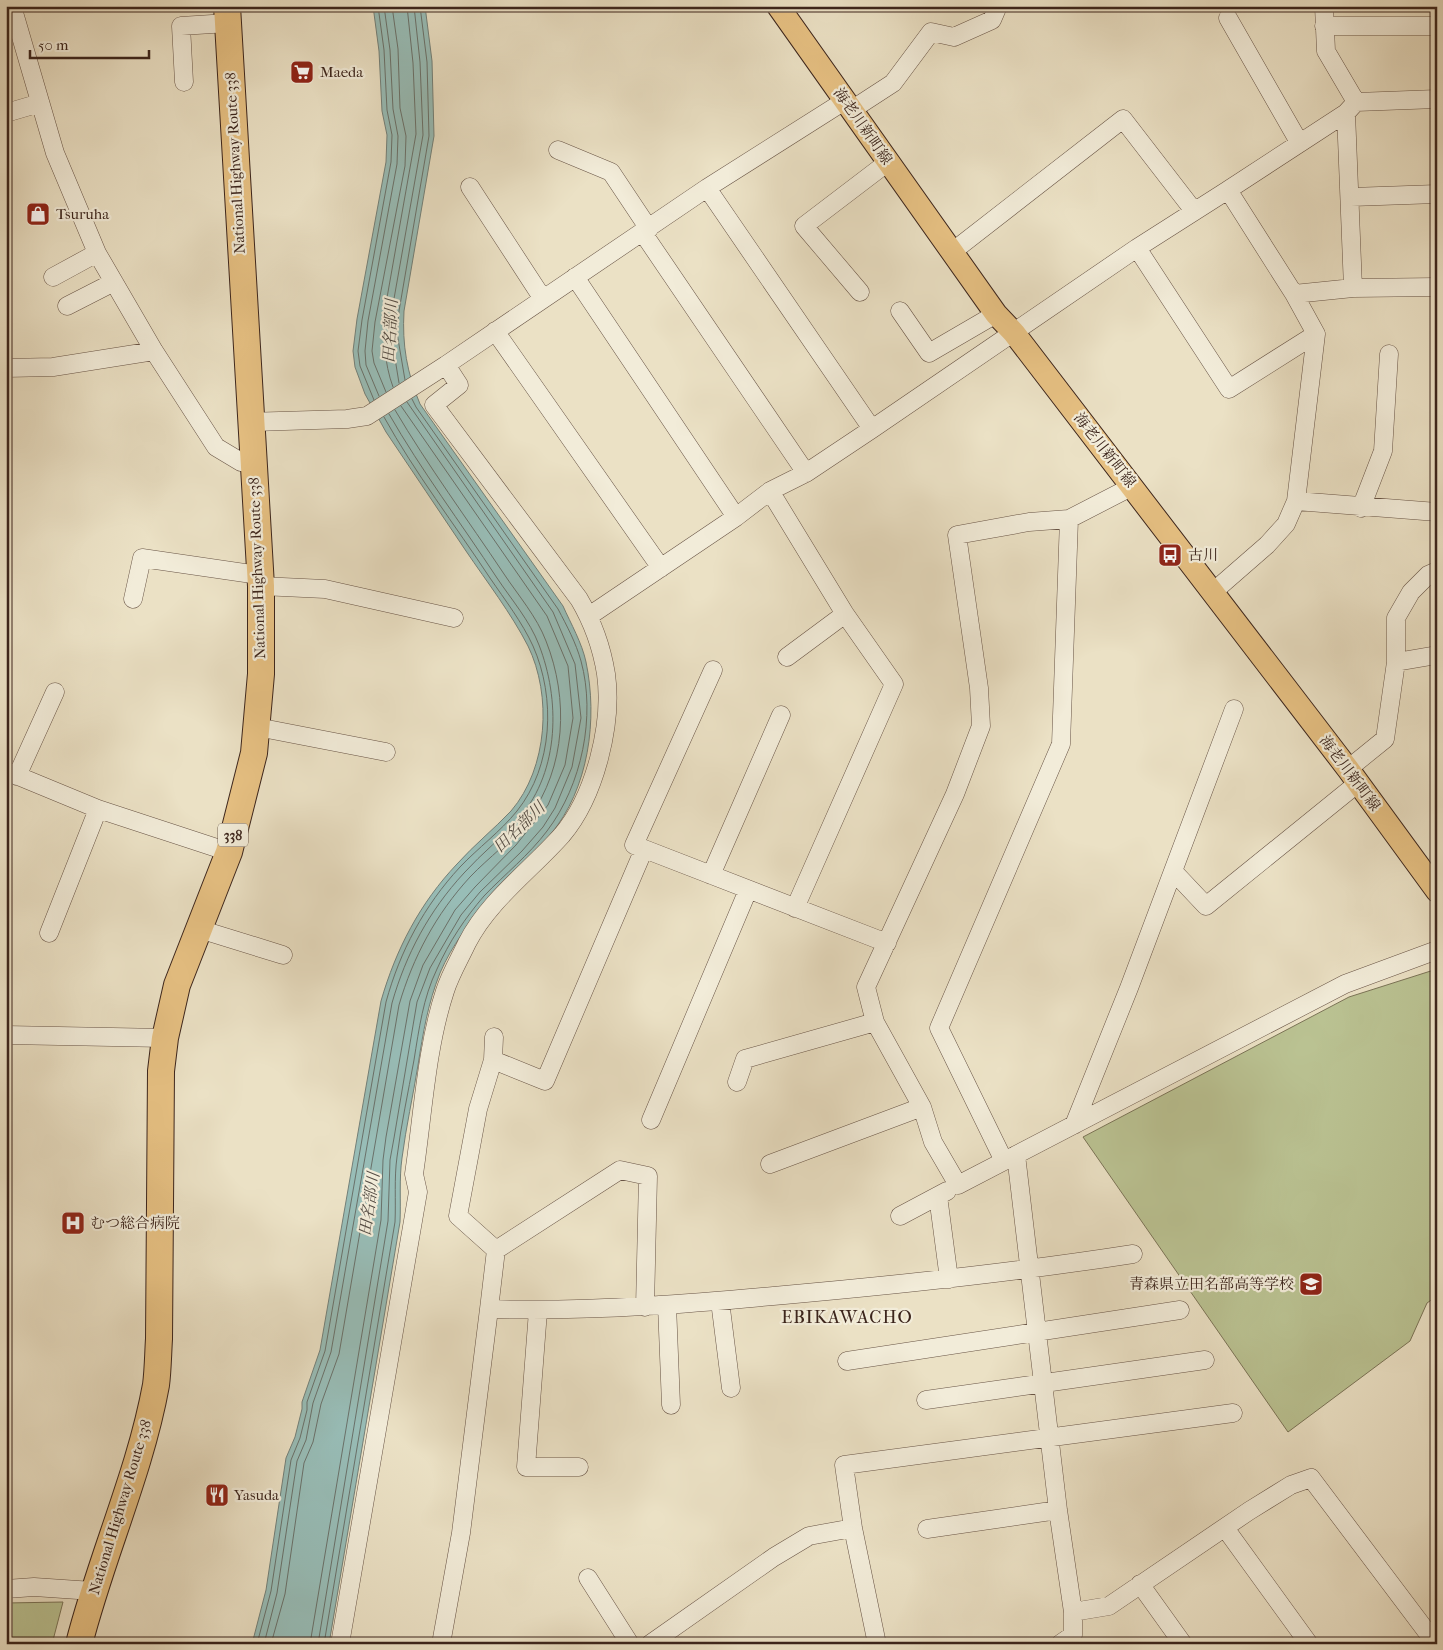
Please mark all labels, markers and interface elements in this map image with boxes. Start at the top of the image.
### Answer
scale bar [30,28,149,60]
text: 50 m [38,36,69,54]
supermarket icon: Maeda [289,59,315,85]
place label: Maeda [320,63,364,81]
street label: National Highway Route 338 [221,72,249,254]
street label: 海老川新町線 [830,84,896,168]
shop icon: Tsuruha [25,201,51,227]
place label: Tsuruha [56,205,110,223]
water label: 田名部川 [379,297,401,363]
street label: 海老川新町線 [1070,409,1140,491]
street label: National Highway Route 338 [245,477,269,659]
bus stop icon: 古川 [1157,542,1183,568]
place label: 古川 [1188,546,1218,564]
street label: 海老川新町線 [1316,732,1384,814]
water label: 田名部川 [489,797,550,856]
road number: 338 [218,824,248,846]
water label: 田名部川 [355,1169,383,1237]
hospital icon: むつ総合病院 [60,1210,86,1236]
place label: むつ総合病院 [90,1214,180,1232]
school or university icon: 青森県立田名部高等学校 [1298,1271,1324,1297]
place label: 青森県立田名部高等学校 [1129,1275,1294,1293]
district label: EBIKAWACHO [781,1307,913,1328]
street label: National Highway Route 338 [85,1417,155,1597]
restaurant icon: Yasuda [204,1482,230,1508]
place label: Yasuda [233,1486,280,1504]

